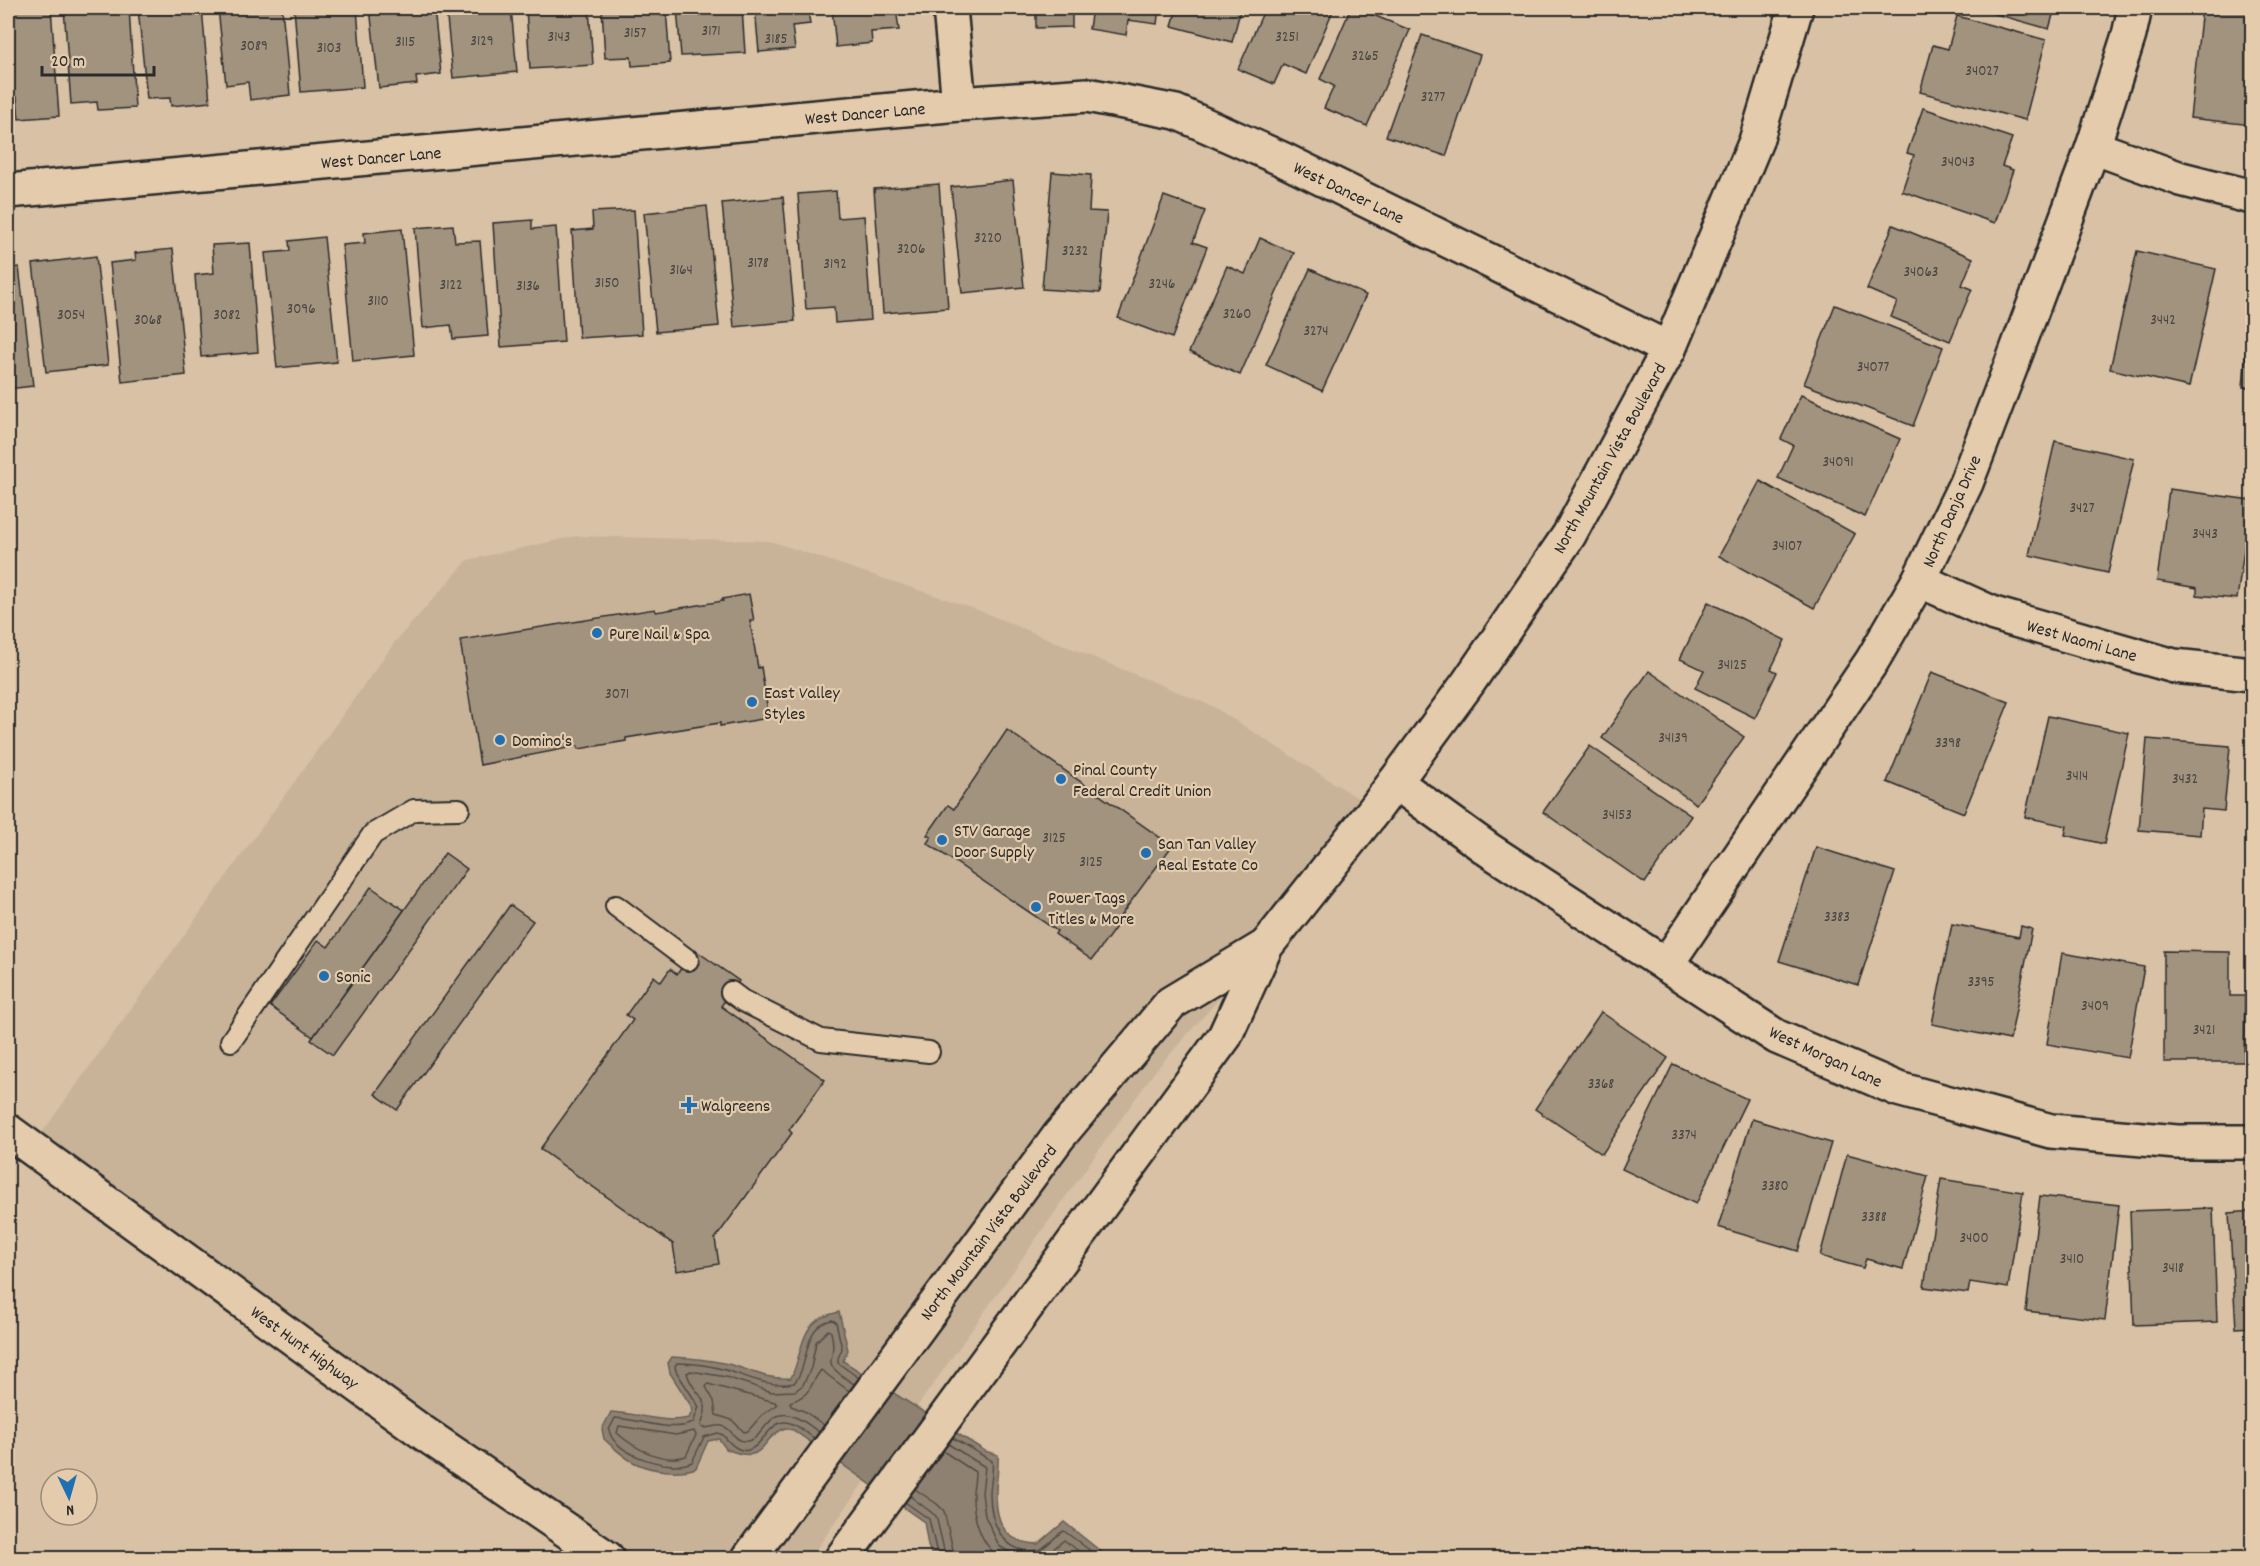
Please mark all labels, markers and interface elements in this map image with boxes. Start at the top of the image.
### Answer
house number: 3171 [702,21,720,43]
house number: 3157 [624,23,647,45]
house number: 3143 [548,27,570,49]
house number: 3251 [1275,27,1299,49]
house number: 3185 [765,29,788,51]
house number: 3129 [470,31,494,53]
house number: 3115 [395,32,415,54]
house number: 3089 [240,36,268,58]
house number: 3103 [317,38,341,60]
scale bar [42,39,154,77]
house number: 3265 [1351,46,1379,68]
text: 20 m [51,50,85,75]
house number: 34027 [1965,61,1999,83]
house number: 3277 [1421,87,1446,109]
street label: West Dancer Lane [804,98,926,133]
street label: West Dancer Lane [320,142,442,177]
house number: 34043 [1941,152,1975,174]
street label: West Dancer Lane [1288,157,1408,232]
house number: 3220 [974,228,1002,250]
house number: 3206 [897,239,925,261]
house number: 3232 [1062,241,1088,263]
house number: 3178 [747,253,769,275]
house number: 3192 [823,254,847,276]
house number: 3164 [669,260,693,282]
house number: 34063 [1903,262,1939,284]
house number: 3150 [594,273,620,295]
house number: 3246 [1149,274,1175,296]
house number: 3122 [439,275,463,297]
house number: 3136 [516,276,540,298]
house number: 3110 [367,291,389,313]
house number: 3096 [286,299,316,321]
house number: 3260 [1223,304,1251,326]
house number: 3054 [57,305,85,327]
house number: 3082 [213,305,241,327]
house number: 3068 [134,310,162,332]
house number: 3442 [2150,310,2176,332]
house number: 3274 [1303,321,1329,343]
house number: 34077 [1857,357,1890,379]
street label: North Mountain Vista Boulevard [1548,359,1674,559]
house number: 34091 [1822,452,1854,474]
street label: North Danja Drive [1917,452,1989,572]
house number: 3427 [2069,498,2095,520]
house number: 3443 [2192,524,2218,546]
house number: 34107 [1772,536,1802,558]
street label: West Naomi Lane [2023,615,2140,670]
place label: Pure Nail & Spa [609,623,710,648]
marker: Pure Nail & Spa [590,626,604,640]
house number: 34125 [1717,655,1747,677]
place label: East Valley Styles [764,682,841,728]
house number: 3071 [605,684,629,706]
marker: East Valley Styles [745,695,759,709]
house number: 34139 [1658,728,1688,750]
place label: Domino's [512,730,572,755]
marker: Domino's [493,733,507,747]
house number: 3398 [1935,733,1961,755]
place label: Pinal County Federal Credit Union [1073,759,1211,805]
house number: 3414 [2066,766,2088,788]
house number: 3432 [2172,769,2198,791]
marker: Pinal County Federal Credit Union [1054,772,1068,786]
house number: 34153 [1602,805,1632,827]
place label: STV Garage Door Supply [954,820,1035,866]
house number: 3125 [1042,828,1066,850]
marker: STV Garage Door Supply [935,833,949,847]
place label: San Tan Valley Real Estate Co [1158,833,1258,879]
marker: San Tan Valley Real Estate Co [1139,846,1153,860]
house number: 3125 [1079,852,1103,874]
place label: Power Tags Titles & More [1048,887,1134,933]
marker: Power Tags Titles & More [1029,900,1043,914]
house number: 3383 [1824,907,1850,929]
place label: Sonic [336,966,371,991]
marker: Sonic [317,969,331,983]
house number: 3395 [1967,972,1995,994]
house number: 3409 [2081,996,2109,1018]
house number: 3421 [2193,1020,2215,1042]
street label: West Morgan Lane [1764,1021,1886,1096]
house number: 3368 [1588,1074,1614,1096]
place label: Walgreens [701,1095,770,1120]
marker: Walgreens [682,1098,696,1112]
house number: 3374 [1671,1125,1697,1147]
street label: North Mountain Vista Boulevard [916,1140,1064,1327]
house number: 3380 [1761,1176,1789,1198]
house number: 3388 [1861,1207,1887,1229]
house number: 3400 [1959,1228,1989,1250]
house number: 3410 [2060,1249,2084,1271]
house number: 3418 [2162,1258,2184,1280]
street label: West Hunt Highway [244,1301,363,1397]
north arrow [39,1467,99,1527]
text: N [65,1498,75,1521]

